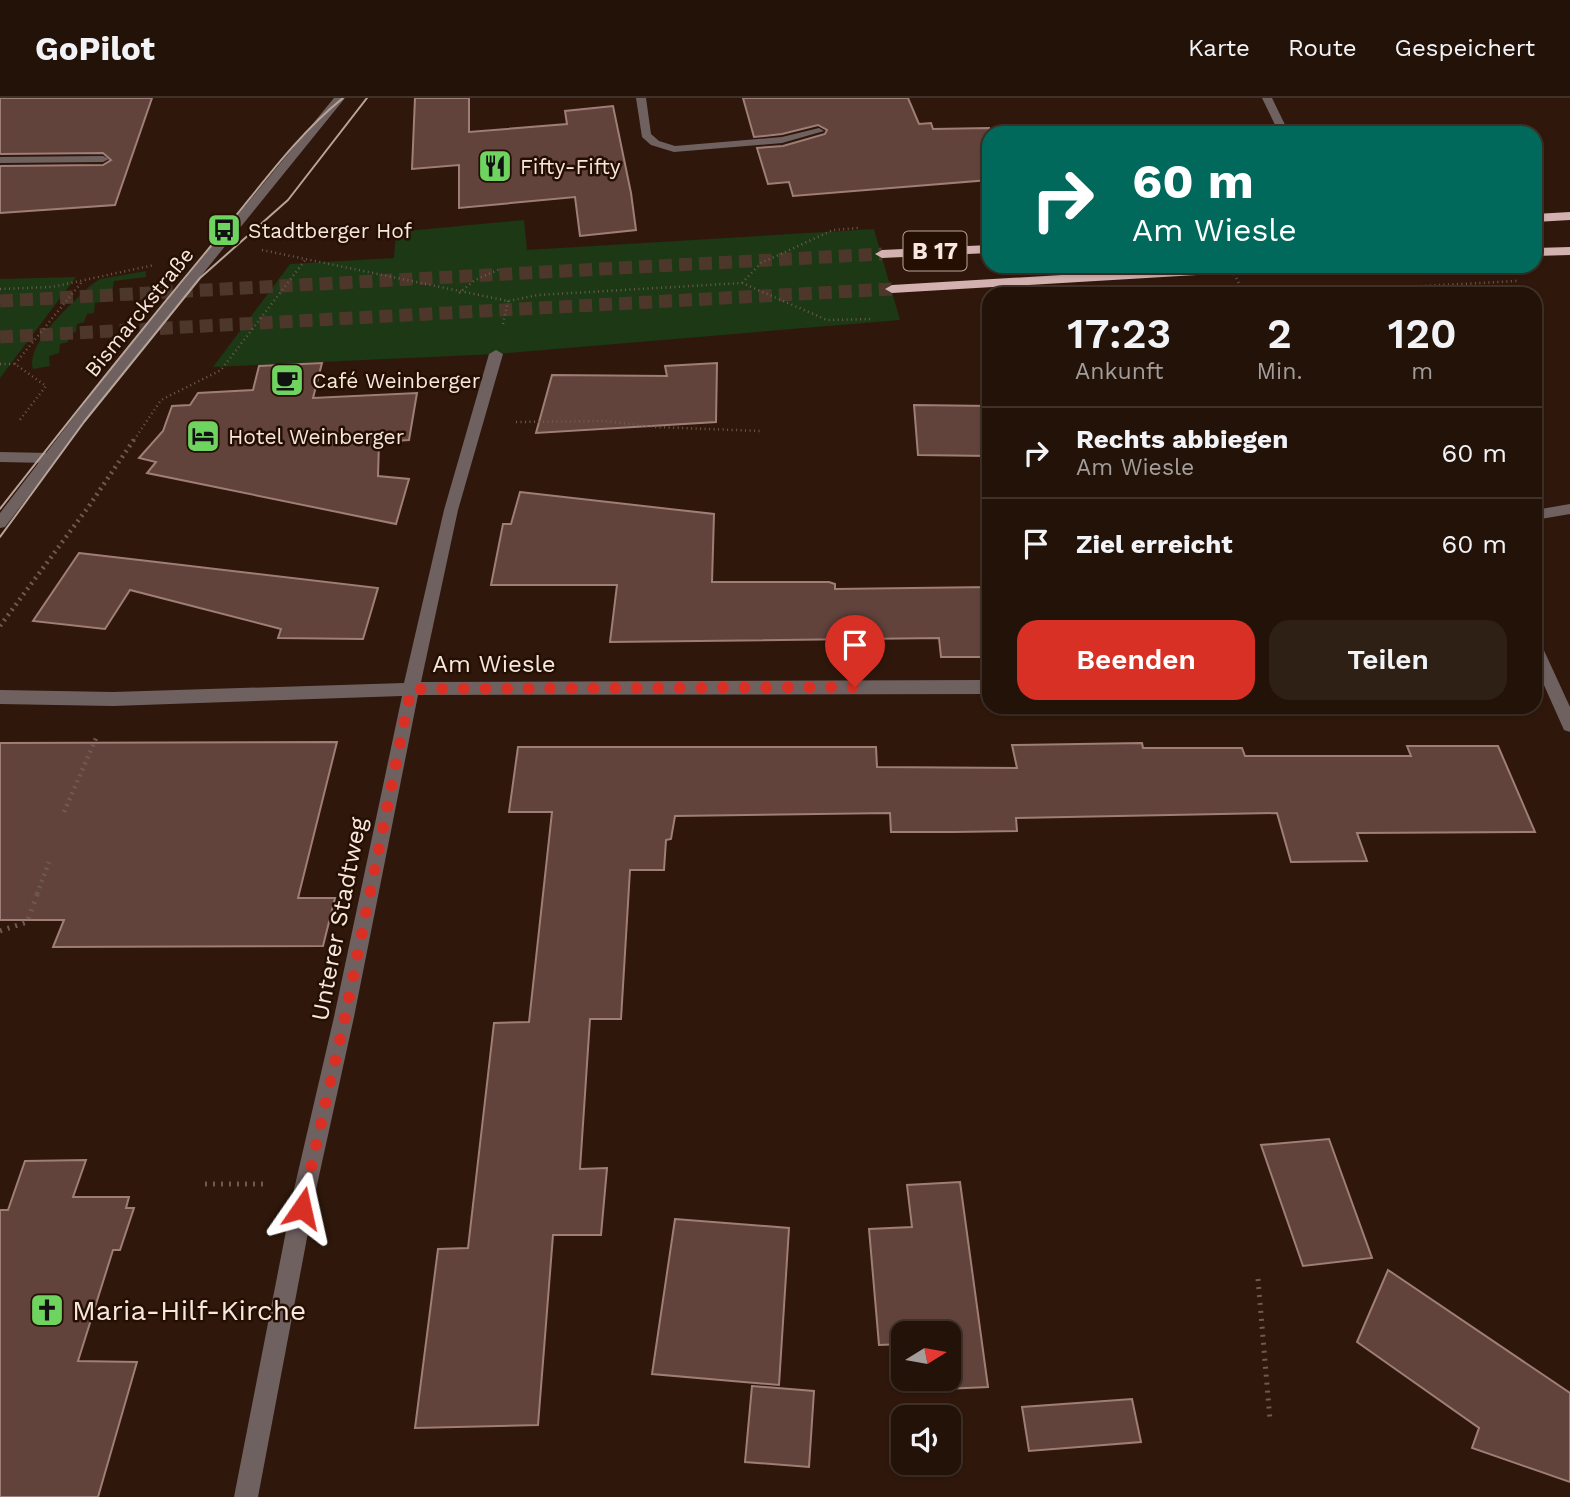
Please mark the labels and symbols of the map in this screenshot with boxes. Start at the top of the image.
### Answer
restaurant icon: Fifty-Fifty [476,147,514,185]
place label: Fifty-Fifty [520,154,621,179]
bus stop icon: Stadtberger Hof [205,211,243,249]
place label: Stadtberger Hof [248,218,412,243]
road number: B 17 [904,232,967,270]
street label: Bismarckstraße [79,242,199,382]
cafe icon: Café Weinberger [268,361,306,399]
place label: Café Weinberger [312,368,481,393]
hotel icon: Hotel Weinberger [184,417,222,455]
place label: Hotel Weinberger [228,424,405,449]
pin [825,615,885,687]
street label: Am Wiesle [432,650,556,678]
street label: Unterer Stadtweg [306,815,372,1023]
position arrow [265,1171,339,1245]
church icon: Maria-Hilf-Kirche [28,1291,66,1329]
place label: Maria-Hilf-Kirche [72,1294,306,1327]
north arrow [891,1321,961,1391]

